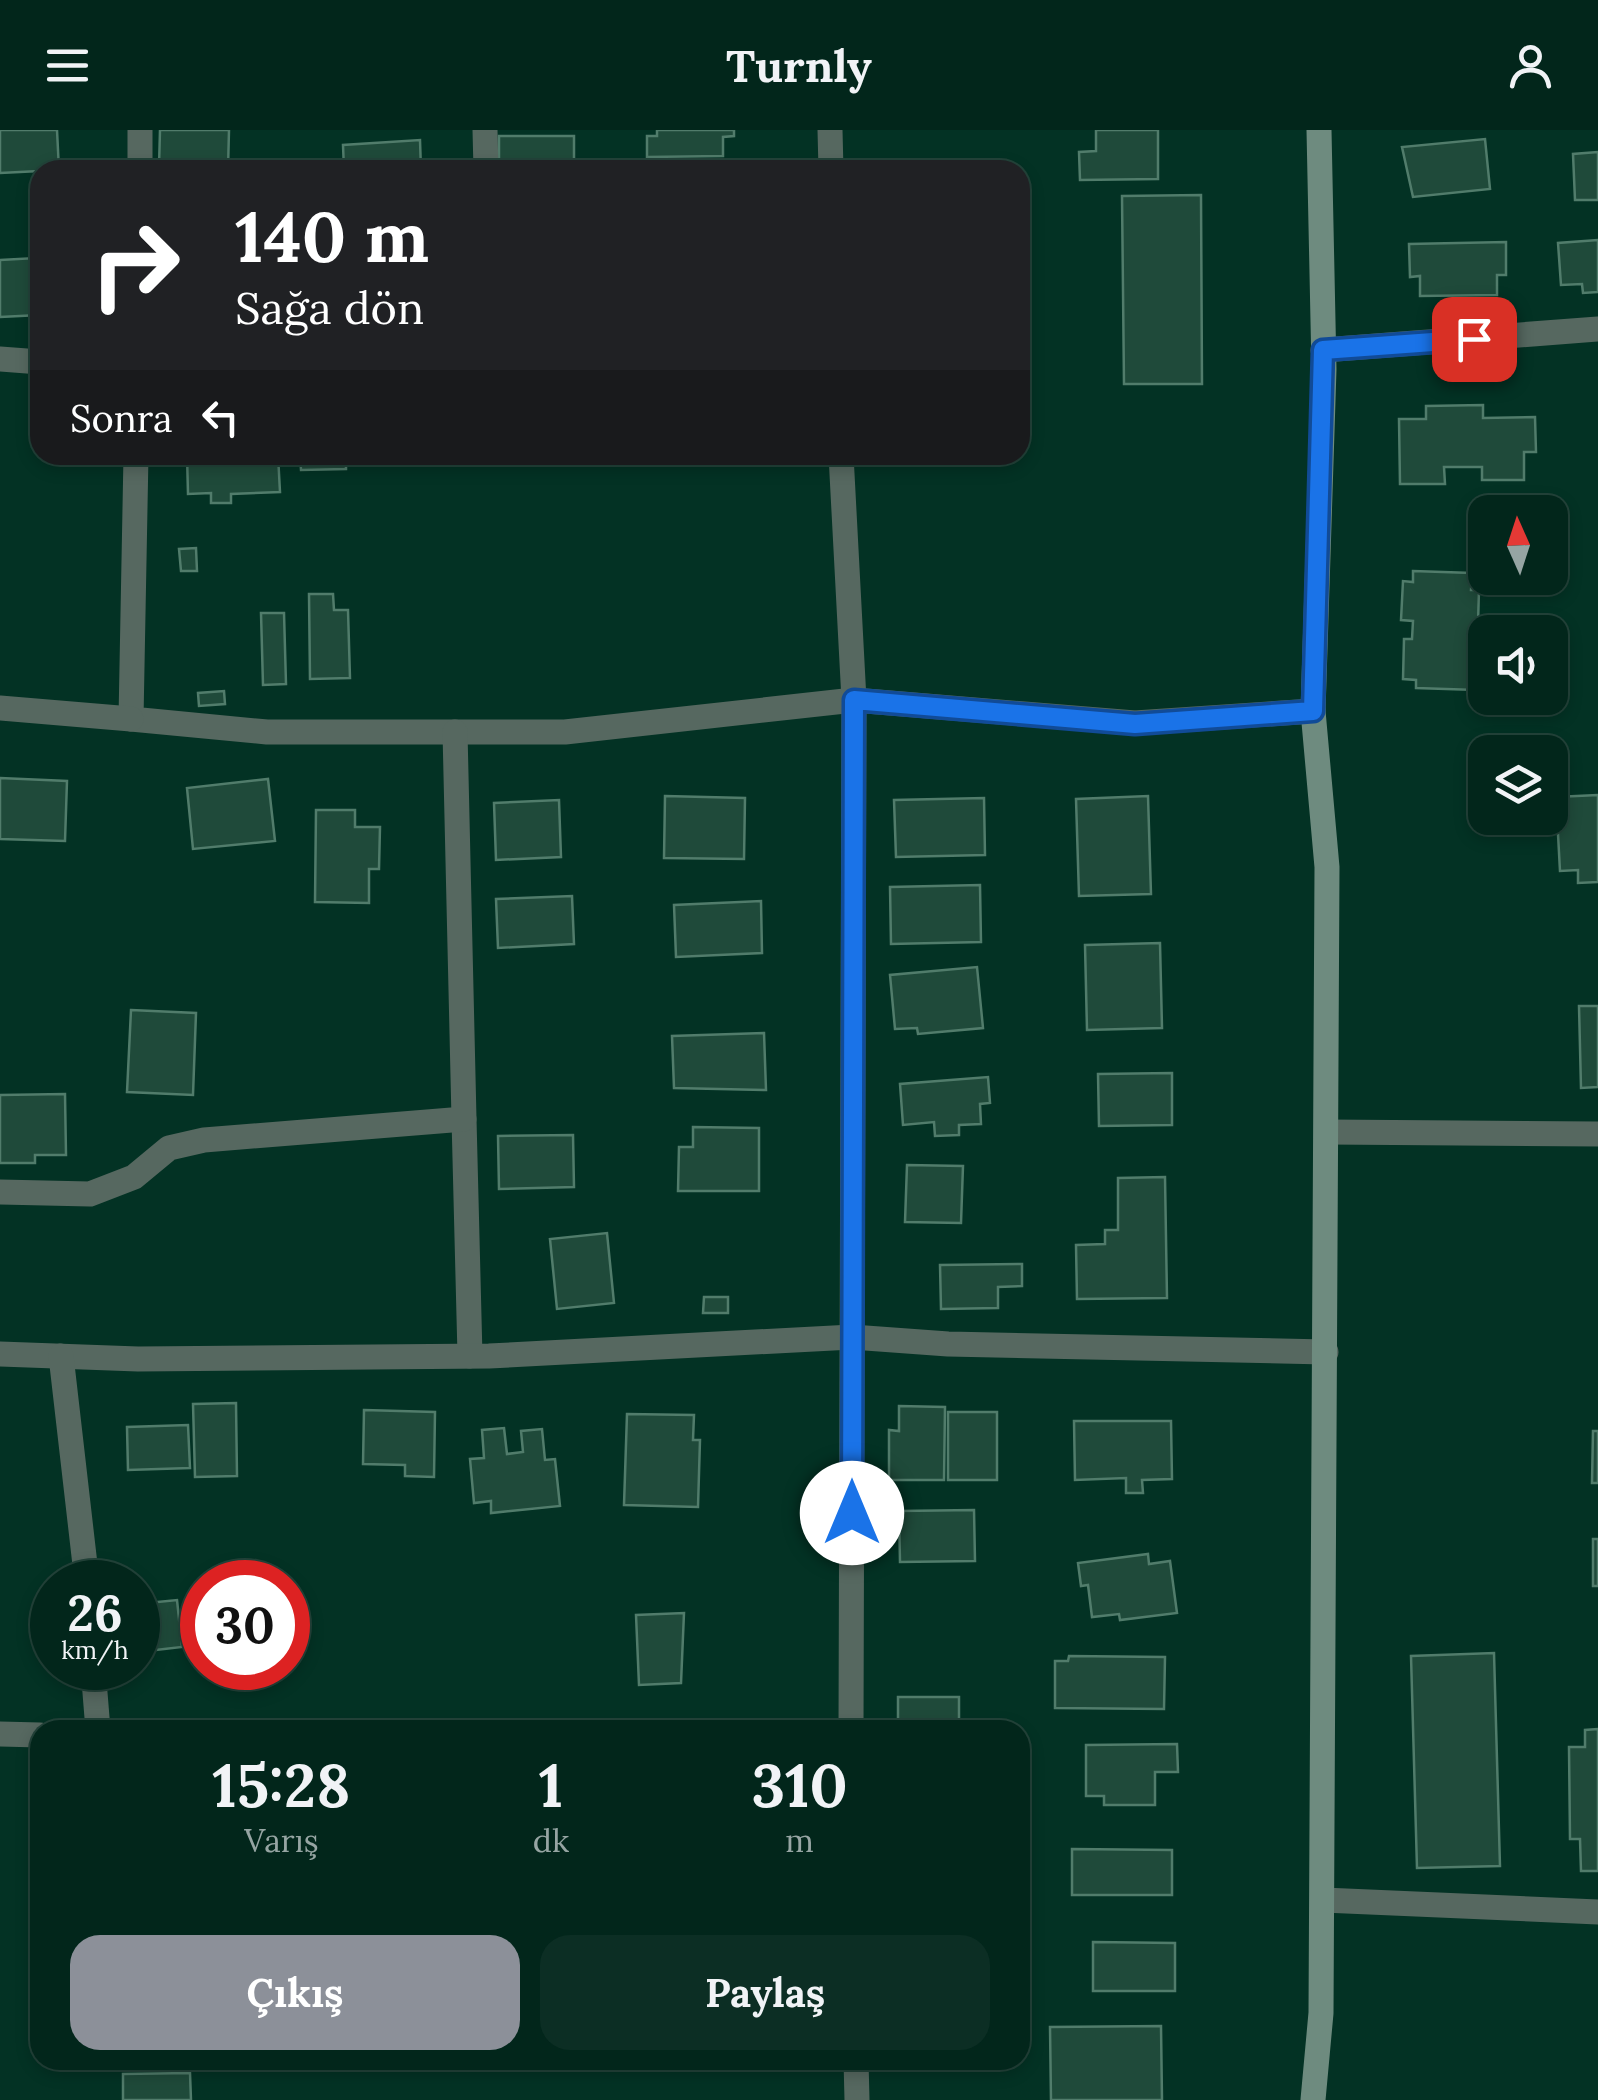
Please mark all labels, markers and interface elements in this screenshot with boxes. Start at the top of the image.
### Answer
text: Turnly [726,37,872,94]
icon: menu [40,38,95,93]
icon: person [1503,38,1558,93]
text: 140 m [235,192,429,281]
icon: right [70,200,200,330]
text: Sağa dön [235,279,424,336]
pin [1432,297,1517,382]
icon: arrive [1447,312,1502,367]
icon: left [193,390,248,445]
text: Sonra [70,394,173,442]
north arrow [1468,495,1568,595]
map controls [1468,495,1568,835]
button: sound [1468,615,1568,715]
button: layers [1468,735,1568,835]
position arrow [800,1461,904,1565]
speed limit sign: 30 [180,1560,310,1690]
text: 26 [67,1581,123,1645]
text: km/h [61,1634,129,1666]
text: 15:28 [212,1747,350,1823]
text: 1 [539,1747,563,1823]
text: 310 [751,1747,848,1823]
text: Varış [244,1820,319,1861]
text: dk [533,1820,569,1861]
text: m [785,1820,814,1861]
button: Çıkış [70,1935,520,2050]
button: Paylaş [540,1935,990,2050]

